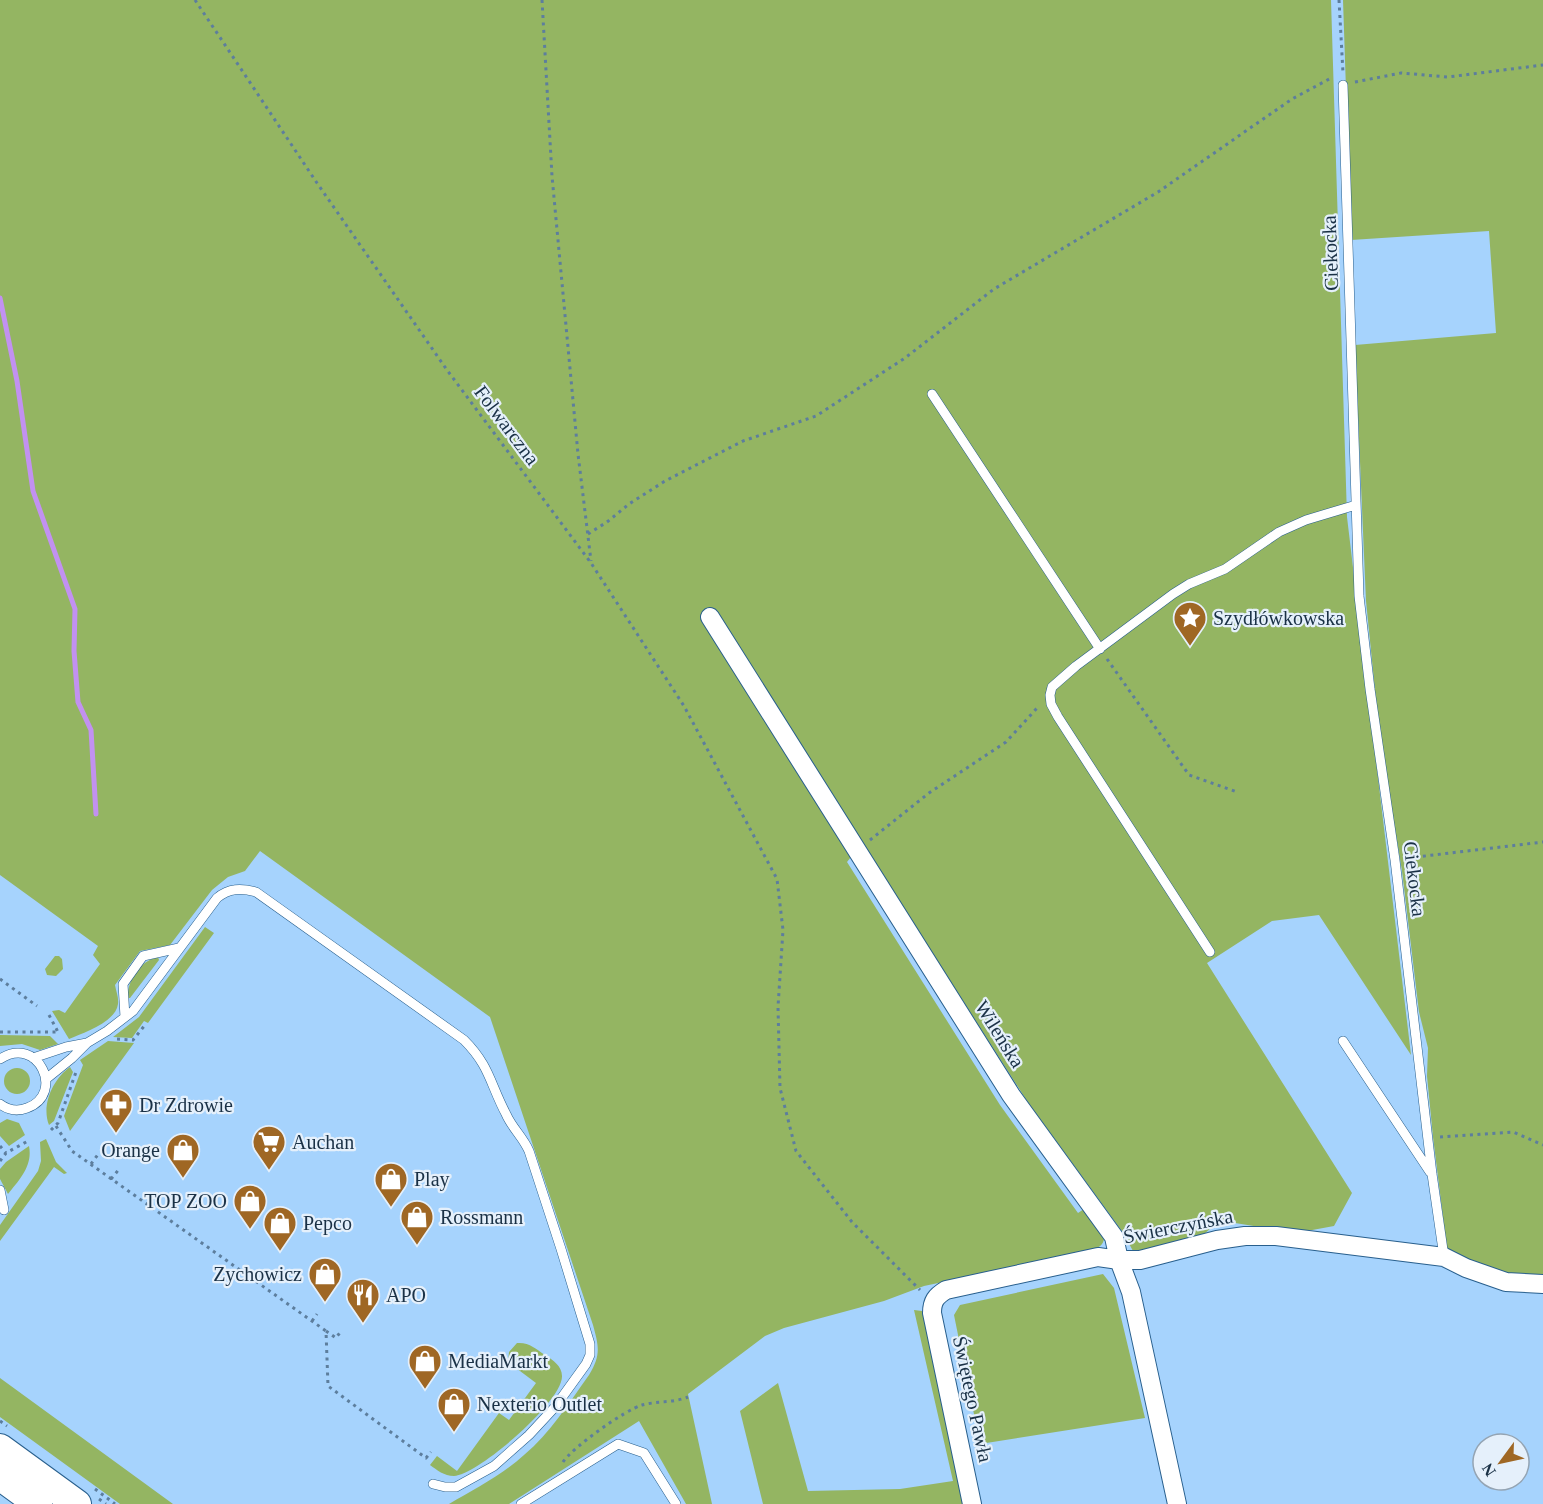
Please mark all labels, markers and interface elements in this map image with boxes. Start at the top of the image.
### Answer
street label: Ciekocka [1318,215,1342,291]
street label: Folwarczna [470,381,544,469]
place icon: Szydłówkowska [1172,600,1208,647]
place label: Szydłówkowska [1213,607,1344,630]
street label: Ciekocka [1399,840,1431,918]
street label: Wileńska [971,996,1029,1072]
pharmacy icon: Dr Zdrowie [98,1087,134,1134]
place label: Dr Zdrowie [139,1094,233,1116]
supermarket icon: Auchan [251,1124,287,1171]
place label: Auchan [292,1131,354,1153]
shop icon: Orange [165,1132,201,1179]
place label: Orange [101,1139,160,1162]
shop icon: Play [373,1161,409,1208]
place label: Play [414,1168,450,1191]
shop icon: TOP ZOO [232,1183,268,1230]
place label: TOP ZOO [144,1190,227,1212]
shop icon: Rossmann [399,1199,435,1246]
street label: Świerczyńska [1121,1204,1235,1248]
shop icon: Pepco [262,1205,298,1252]
place label: Rossmann [440,1206,523,1228]
place label: Pepco [303,1212,352,1235]
shop icon: Zychowicz [307,1256,343,1303]
place label: Zychowicz [213,1263,302,1286]
restaurant icon: APO [345,1277,381,1324]
place label: APO [386,1284,426,1306]
street label: Świętego Pawła [948,1334,998,1464]
shop icon: MediaMarkt [407,1343,443,1390]
place label: MediaMarkt [448,1350,548,1372]
shop icon: Nexterio Outlet [436,1386,472,1433]
place label: Nexterio Outlet [477,1393,602,1415]
north arrow [1471,1432,1531,1492]
text: N [1478,1460,1499,1479]

